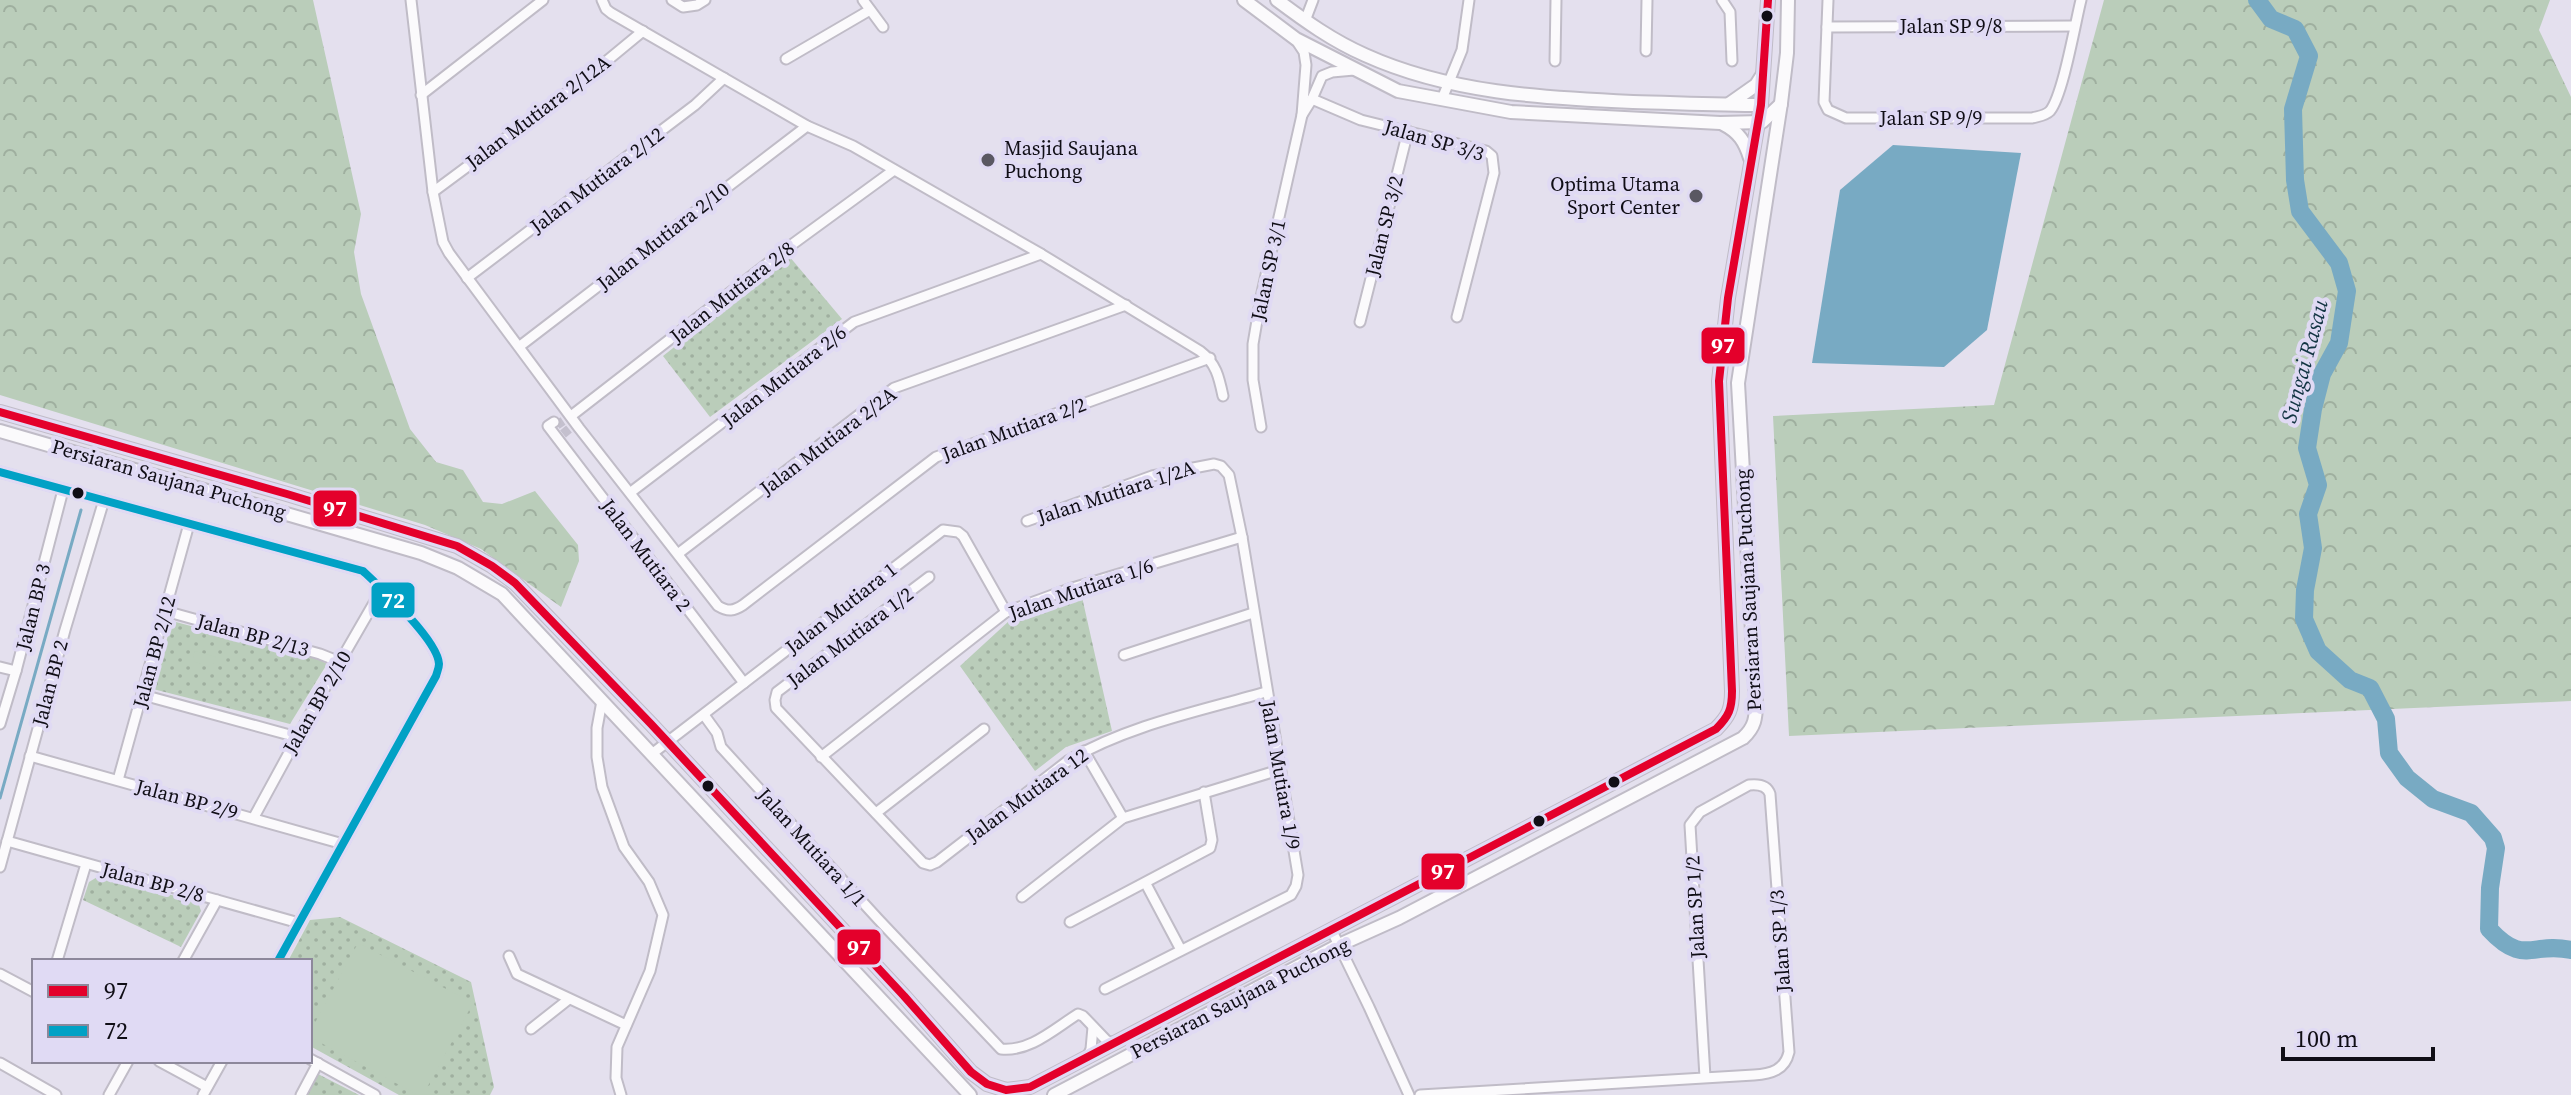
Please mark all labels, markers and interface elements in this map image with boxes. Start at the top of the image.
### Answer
unlabelled marker [1759,8,1775,24]
street label: Jalan SP 9/8 [1899,12,2002,40]
street label: Jalan Mutiara 2/12A [459,48,617,176]
street label: Jalan SP 9/9 [1879,104,1982,132]
street label: Jalan SP 3/3 [1380,112,1487,168]
street label: Jalan Mutiara 2/12 [523,120,670,240]
place label: Masjid Saujana Puchong [1004,134,1139,185]
marker: Masjid Saujana Puchong [979,151,997,169]
place label: Optima Utama Sport Center [1550,170,1681,221]
street label: Jalan SP 3/2 [1358,173,1410,280]
street label: Jalan Mutiara 2/10 [590,175,735,297]
marker: Optima Utama Sport Center [1687,187,1705,205]
street label: Jalan SP 3/1 [1243,217,1292,324]
street label: Jalan Mutiara 2/8 [663,234,800,350]
water label: Sungai Rasau [2273,296,2335,426]
street label: Jalan Mutiara 2/6 [715,318,852,434]
line badge: 97 [1700,326,1746,365]
text: 97 [1711,330,1735,360]
street label: Jalan Mutiara 2/2A [753,380,903,502]
street label: Jalan Mutiara 2/2 [937,390,1090,468]
street label: Persiaran Saujana Puchong [49,432,289,526]
street label: Jalan Mutiara 1/2A [1032,453,1199,531]
street label: Persiaran Saujana Puchong [1728,468,1768,712]
unlabelled marker [70,485,86,501]
line badge: 97 [312,489,358,528]
street label: Jalan Mutiara 2 [594,492,698,617]
text: 97 [323,493,347,523]
street label: Jalan Mutiara 1/6 [1004,551,1157,627]
street label: Jalan Mutiara 1 [779,556,903,661]
street label: Jalan BP 3 [8,561,57,654]
street label: Jalan Mutiara 1/2 [780,580,919,694]
line badge: 72 [370,581,416,619]
text: 72 [381,585,405,615]
street label: Jalan BP 2/12 [125,593,182,712]
street label: Jalan BP 2/13 [193,606,312,663]
street label: Jalan BP 2 [25,637,75,730]
street label: Jalan BP 2/10 [276,645,358,760]
street label: Jalan Mutiara 1/9 [1254,697,1308,852]
street label: Jalan Mutiara 12 [959,741,1094,849]
street label: Jalan BP 2/9 [132,772,241,826]
unlabelled marker [1606,774,1622,790]
unlabelled marker [700,778,716,794]
street label: Jalan Mutiara 1/1 [750,781,873,913]
unlabelled marker [1531,813,1547,829]
line badge: 97 [1420,852,1466,891]
street label: Jalan BP 2/8 [98,855,207,909]
street label: Jalan SP 1/2 [1678,855,1712,960]
text: 97 [1431,856,1455,886]
street label: Jalan SP 1/3 [1762,889,1798,994]
line badge: 97 [836,928,882,966]
street label: Persiaran Saujana Puchong [1126,930,1354,1066]
text: 97 [847,932,871,962]
legend [32,959,312,1063]
text: 97 [104,974,128,1007]
scale bar [2283,1011,2433,1061]
text: 72 [104,1014,128,1047]
text: 100 m [2295,1022,2358,1055]

